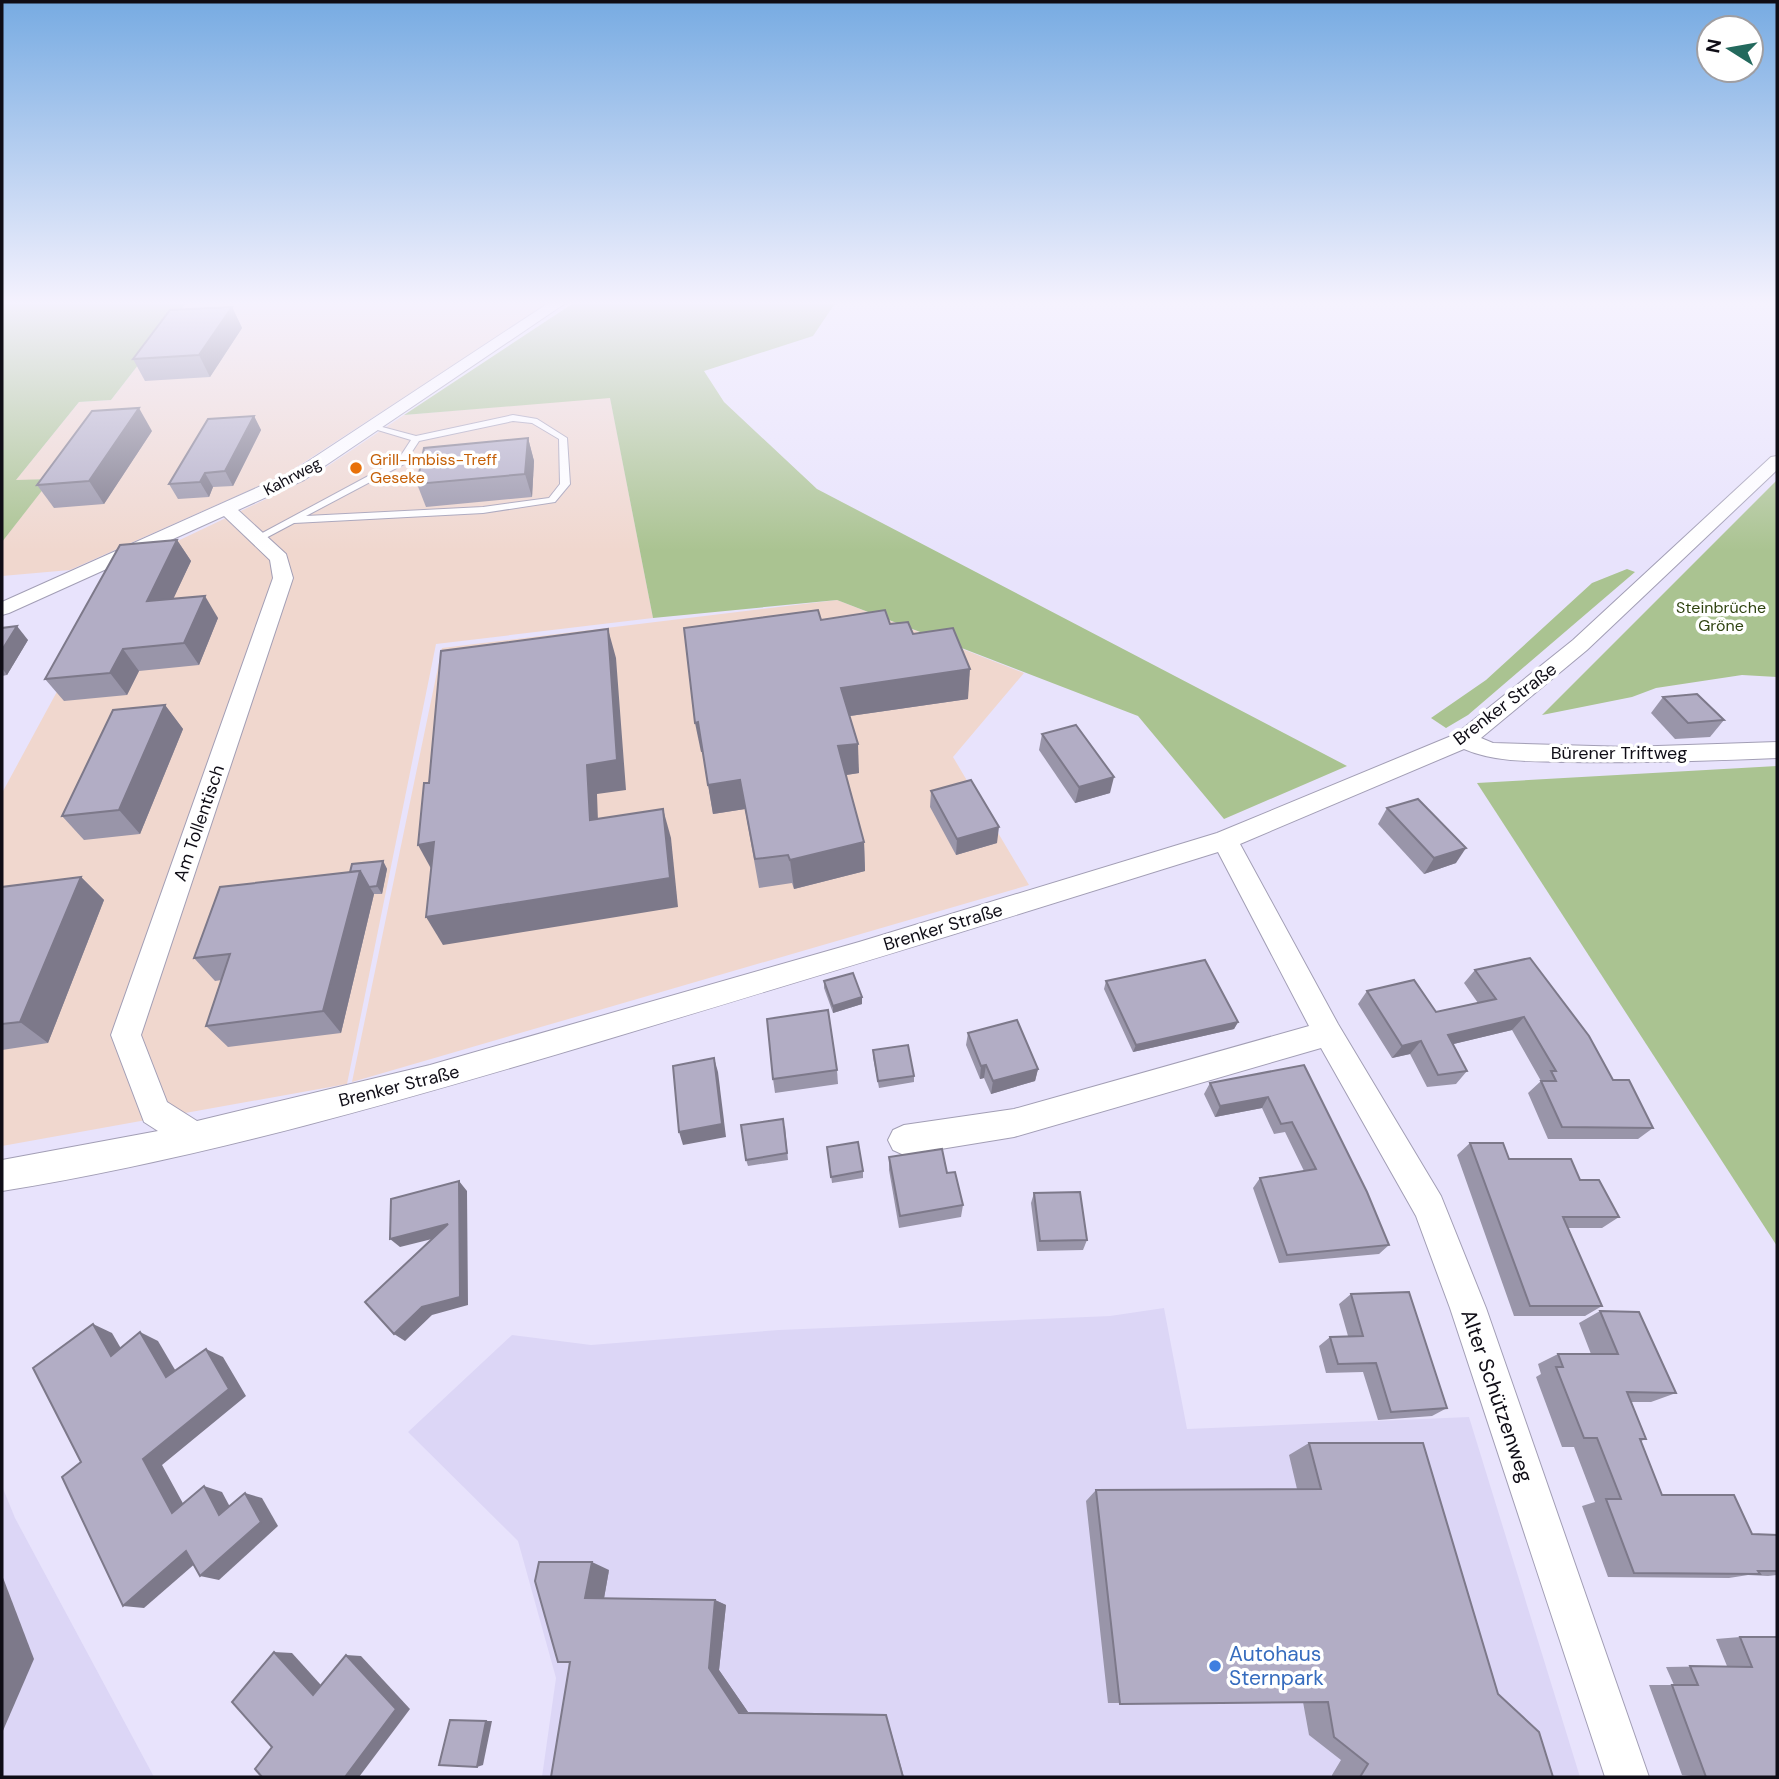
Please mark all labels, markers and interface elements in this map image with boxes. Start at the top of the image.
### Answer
north arrow [1695,14,1765,84]
text: N [1700,37,1727,55]
place label: Grill-Imbiss-Treff Geseke [370,449,497,488]
street label: Kahrweg [260,452,325,500]
marker: Grill-Imbiss-Treff Geseke [348,460,364,476]
park label: Steinbrüche Gröne [1676,597,1766,636]
street label: Brenker Straße [1448,657,1562,751]
street label: Bürener Triftweg [1551,741,1687,765]
street label: Am Tollentisch [168,762,230,884]
street label: Brenker Straße [880,897,1006,957]
street label: Brenker Straße [336,1059,462,1113]
street label: Alter Schützenweg [1454,1306,1540,1486]
place label: Autohaus Sternpark [1229,1640,1324,1692]
marker: Autohaus Sternpark [1207,1658,1223,1674]

